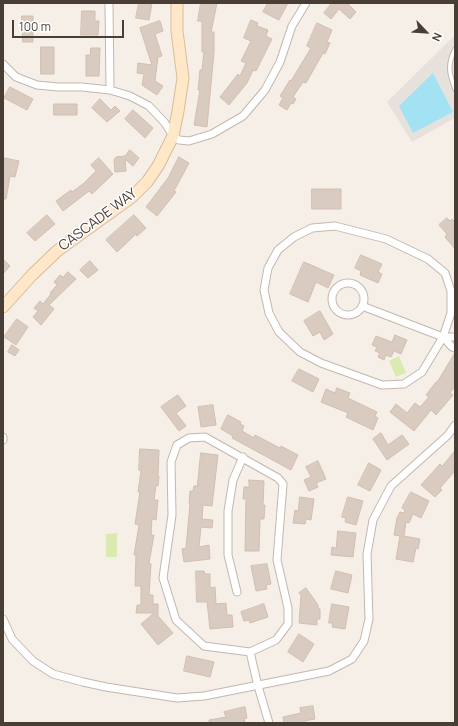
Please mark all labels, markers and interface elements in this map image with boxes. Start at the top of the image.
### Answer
scale bar [14,12,126,38]
north arrow [406,12,446,52]
text: 100 m [19,18,51,35]
text: N [429,31,446,44]
street label: CASCADE WAY [56,185,140,255]

